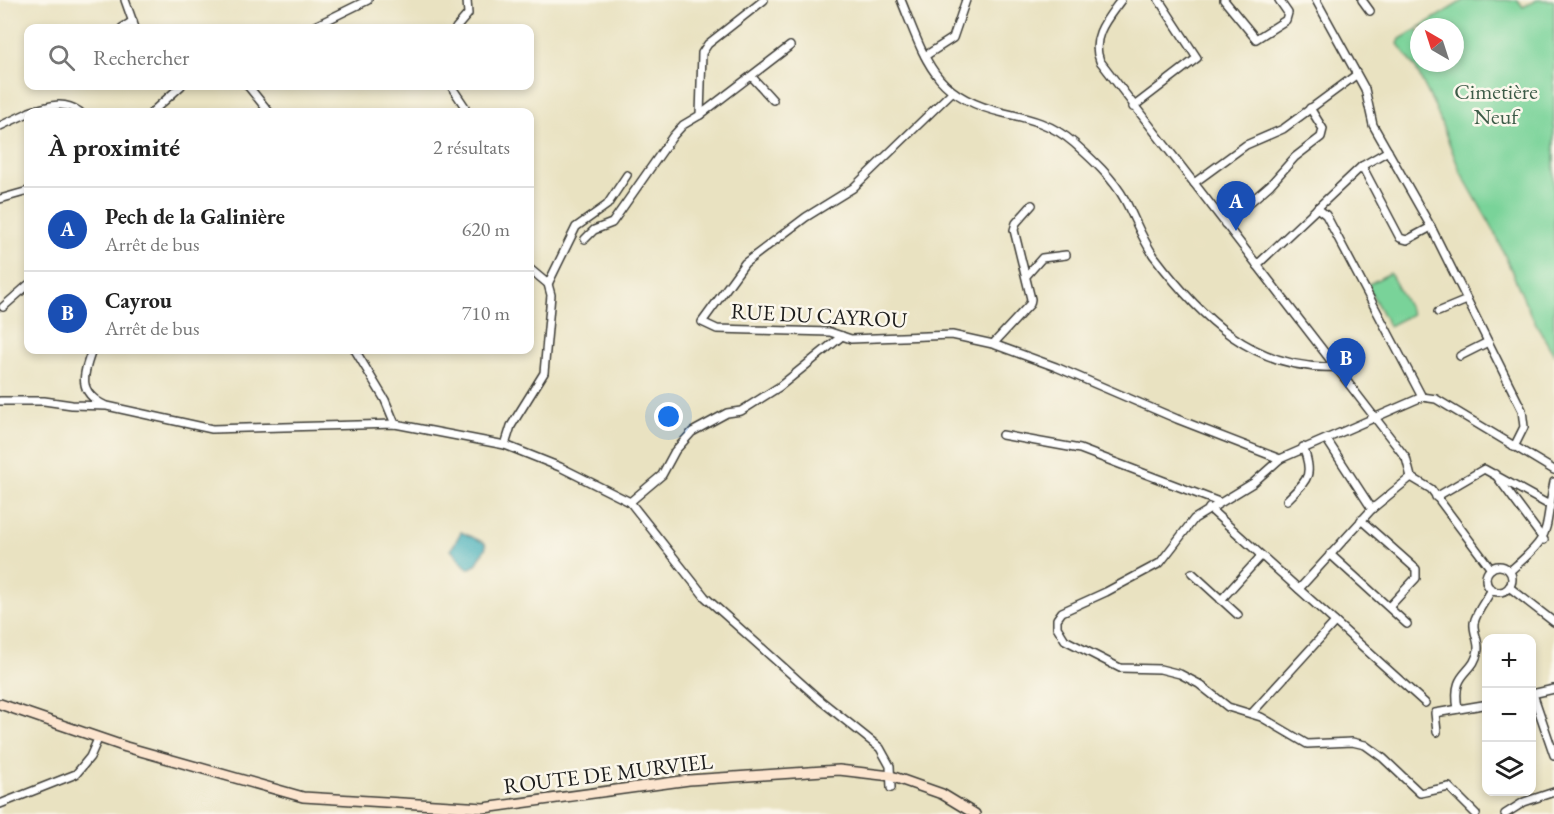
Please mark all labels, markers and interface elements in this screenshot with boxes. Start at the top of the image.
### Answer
north arrow [1410,18,1464,72]
search box [24,24,534,90]
icon: search [45,41,78,74]
text: Rechercher [93,43,189,72]
park label: Cimetière Neuf [1454,77,1538,131]
text: À proximité [48,130,180,164]
text: 2 résultats [433,134,510,160]
pin: A [1216,182,1256,231]
text: Pech de la Galinière [105,202,285,231]
text: A [60,216,75,242]
text: 620 m [462,216,510,242]
text: Arrêt de bus [105,231,200,257]
text: Cayrou [105,286,172,315]
street label: RUE DU CAYROU [730,296,909,335]
text: B [61,300,74,326]
text: 710 m [462,300,510,326]
text: Arrêt de bus [105,315,200,341]
pin: B [1326,338,1366,388]
your location [654,402,683,431]
map controls [1482,634,1536,796]
button: + [1482,634,1536,688]
button: − [1482,688,1536,742]
button: layers [1482,742,1536,796]
street label: ROUTE DE MURVIEL [502,746,714,801]

